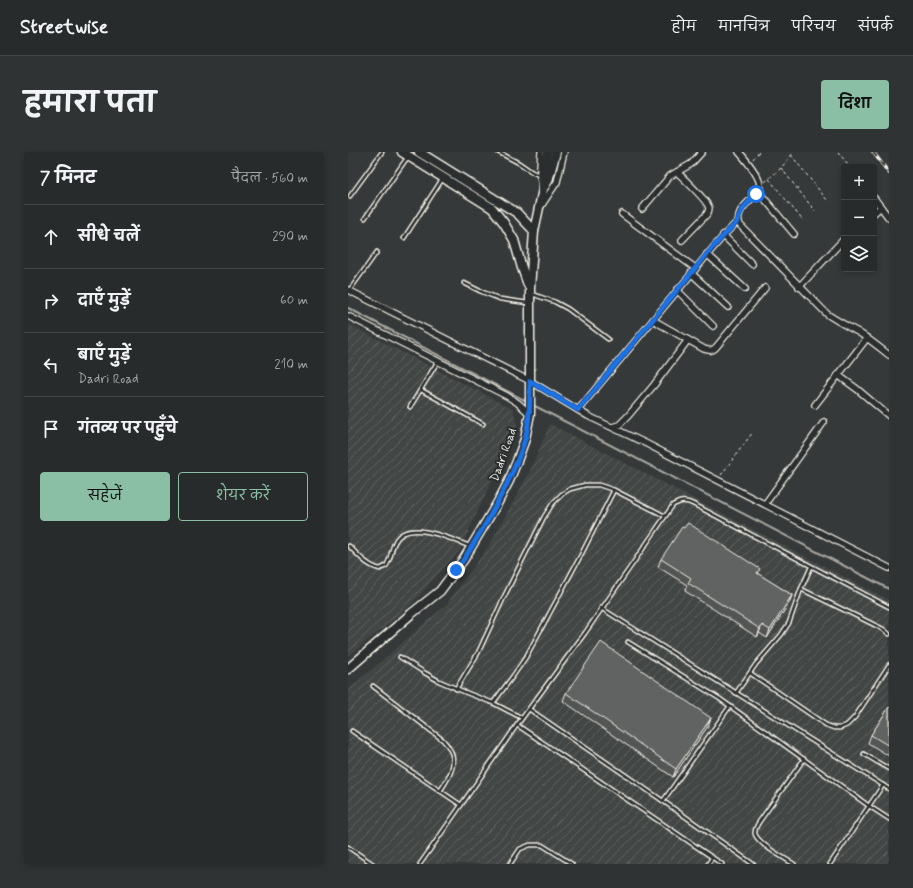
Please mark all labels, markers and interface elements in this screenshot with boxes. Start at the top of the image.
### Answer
text: Streetwise [20,15,108,40]
text: होम [672,18,696,36]
text: मानचित्र [718,18,770,36]
text: परिचय [792,18,836,36]
text: संपर्क [858,18,893,36]
button: दिशा [821,80,889,129]
text: हमारा पता [24,86,156,123]
map controls [841,164,877,272]
button: + [841,164,877,200]
text: 7 मिनट [40,167,96,189]
text: पैदल · 560 m [231,170,308,187]
route start [747,185,765,203]
button: − [841,200,877,236]
icon: ahead [40,226,62,248]
text: सीधे चलें [78,227,140,247]
text: 290 m [272,228,308,245]
button: layers [841,236,877,272]
icon: right [40,290,62,312]
text: दाएँ मुड़ें [78,291,130,311]
text: 60 m [280,292,308,309]
text: बाएँ मुड़ें [78,346,131,366]
icon: left [40,354,62,376]
text: 210 m [274,356,308,373]
text: Dadri Road [78,371,139,388]
icon: arrive [40,418,62,440]
text: गंतव्य पर पहुँचे [78,419,177,439]
street label: Dadri Road [487,426,521,484]
button: सहेजें [40,472,170,521]
button: शेयर करें [178,472,308,521]
route end [447,561,465,579]

